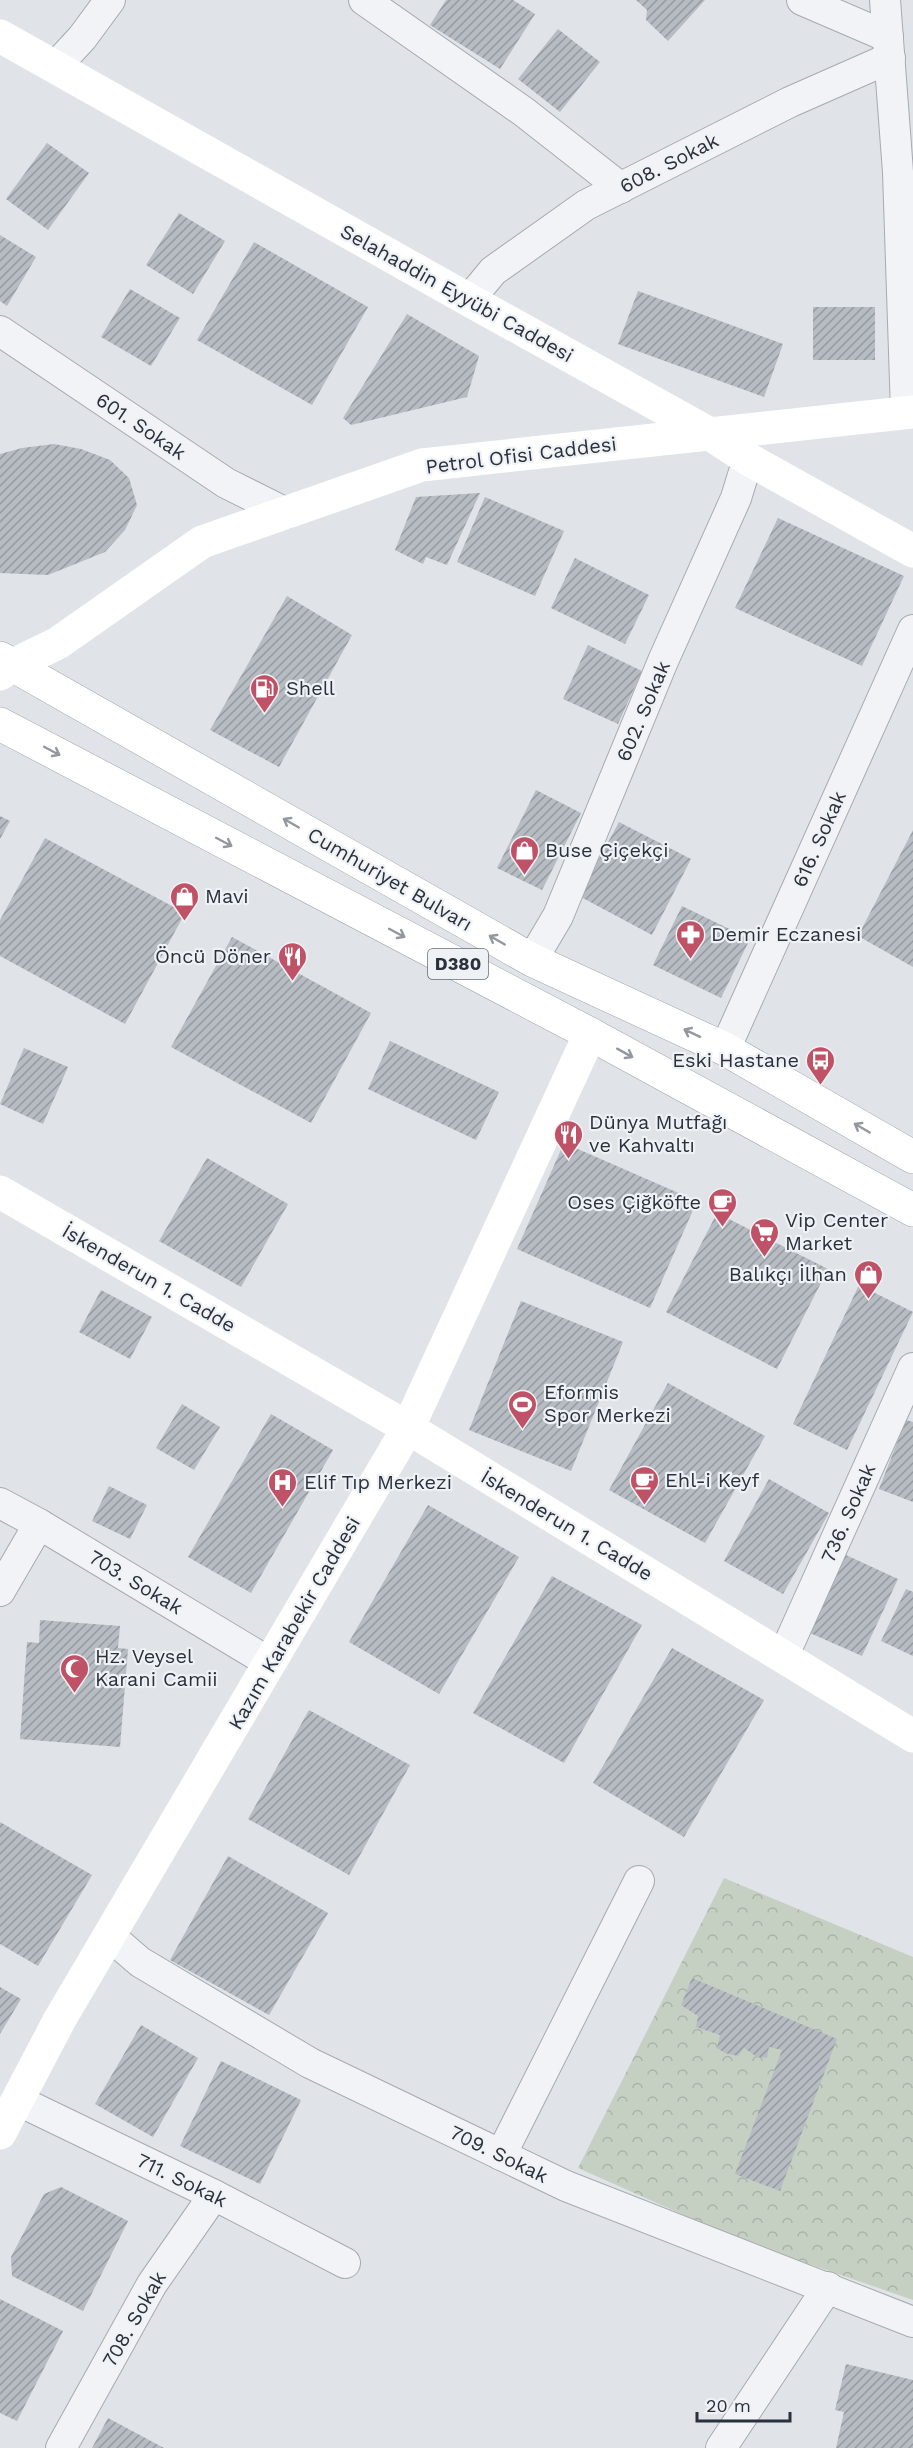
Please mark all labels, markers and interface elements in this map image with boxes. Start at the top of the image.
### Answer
street label: 608. Sokak [616,128,722,198]
street label: Selahaddin Eyyübi Caddesi [336,219,578,367]
street label: 601. Sokak [92,387,190,465]
street label: Petrol Ofisi Caddesi [424,431,618,479]
street label: 602. Sokak [611,657,675,765]
fuel station icon: Shell [249,672,281,714]
place label: Shell [286,676,335,700]
one-way arrow [42,746,60,757]
street label: 616. Sokak [787,787,851,891]
one-way arrow [283,817,300,829]
street label: Cumhuriyet Bulvarı [303,822,477,936]
shop icon: Buse Çiçekçi [508,834,540,876]
one-way arrow [215,837,233,848]
place label: Buse Çiçekçi [545,838,669,862]
shop icon: Mavi [168,880,200,922]
place label: Mavi [205,884,249,908]
pharmacy icon: Demir Eczanesi [674,918,706,960]
place label: Demir Eczanesi [711,922,861,946]
one-way arrow [388,927,406,939]
one-way arrow [489,934,506,946]
restaurant icon: Öncü Döner [276,940,308,982]
place label: Öncü Döner [155,944,271,968]
road number: D380 [428,949,488,979]
one-way arrow [683,1027,701,1039]
bus stop icon: Eski Hastane [804,1044,836,1086]
one-way arrow [616,1047,633,1059]
place label: Eski Hastane [672,1048,799,1072]
place label: Dünya Mutfağı ve Kahvaltı [589,1110,727,1157]
restaurant icon: Dünya Mutfağı ve Kahvaltı [552,1118,584,1160]
one-way arrow [854,1121,871,1133]
cafe icon: Oses Çiğköfte [706,1186,738,1228]
place label: Oses Çiğköfte [567,1190,701,1214]
place label: Vip Center Market [785,1208,888,1255]
supermarket icon: Vip Center Market [748,1216,780,1258]
street label: İskenderun 1. Cadde [58,1219,240,1337]
shop icon: Balıkçı İlhan [852,1258,884,1300]
place label: Balıkçı İlhan [729,1262,847,1286]
place label: Eformis Spor Merkezi [544,1380,671,1427]
sports icon: Eformis Spor Merkezi [507,1388,539,1430]
street label: 736. Sokak [816,1460,880,1566]
street label: İskenderun 1. Cadde [477,1464,657,1586]
cafe icon: Ehl-i Keyf [628,1464,660,1506]
hospital icon: Elif Tıp Merkezi [267,1466,299,1508]
place label: Ehl-i Keyf [665,1468,759,1492]
place label: Elif Tıp Merkezi [304,1470,452,1494]
street label: Kazım Karabekir Caddesi [223,1512,365,1734]
street label: 703. Sokak [85,1545,187,1619]
place label: Hz. Veysel Karani Camii [95,1644,218,1691]
mosque icon: Hz. Veysel Karani Camii [58,1652,90,1694]
street label: 709. Sokak [446,2120,552,2188]
street label: 711. Sokak [133,2148,231,2212]
street label: 708. Sokak [97,2267,171,2371]
scale bar [697,2385,790,2423]
text: 20 m [706,2395,751,2416]

